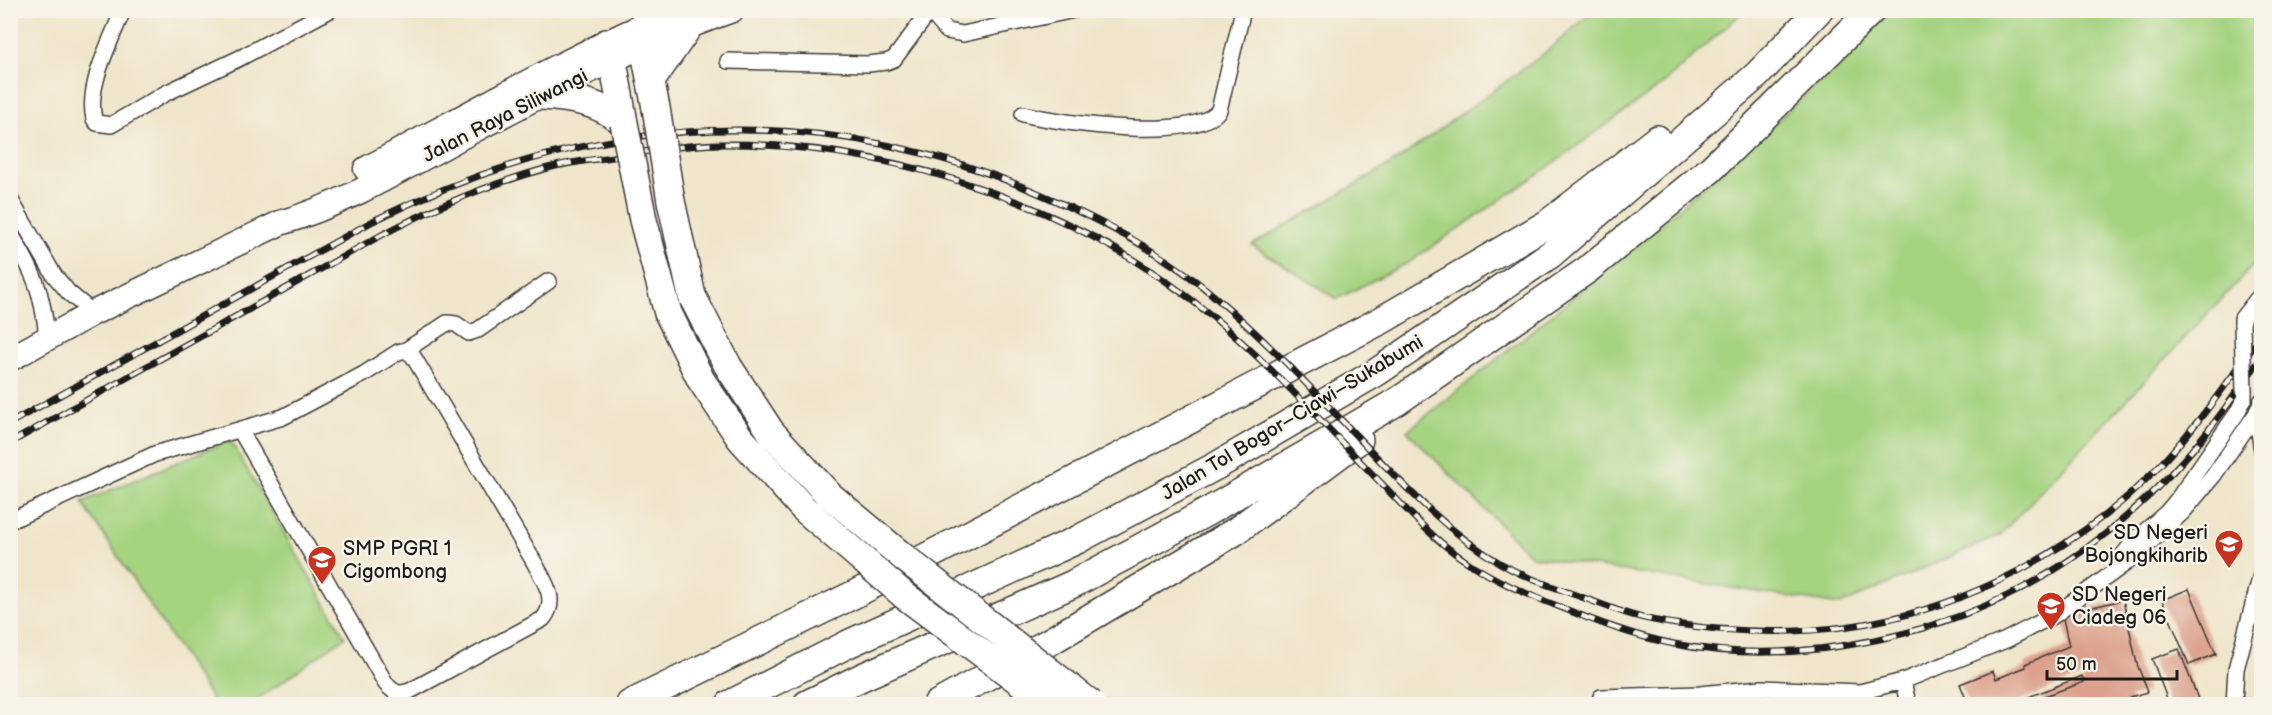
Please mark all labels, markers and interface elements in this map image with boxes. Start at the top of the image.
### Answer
street label: Jalan Raya Siliwangi [419,64,592,168]
street label: Jalan Tol Bogor–Ciawi–Sukabumi [1157,330,1428,506]
place label: SD Negeri Bojongkiharib [2084,521,2208,568]
school or university icon: SD Negeri Bojongkiharib [2213,528,2245,570]
place label: SMP PGRI 1 Cigombong [343,537,451,584]
school or university icon: SMP PGRI 1 Cigombong [306,544,338,586]
place label: SD Negeri Ciadeg 06 [2072,583,2166,630]
school or university icon: SD Negeri Ciadeg 06 [2035,590,2067,632]
scale bar [2047,643,2178,681]
text: 50 m [2056,654,2097,675]

